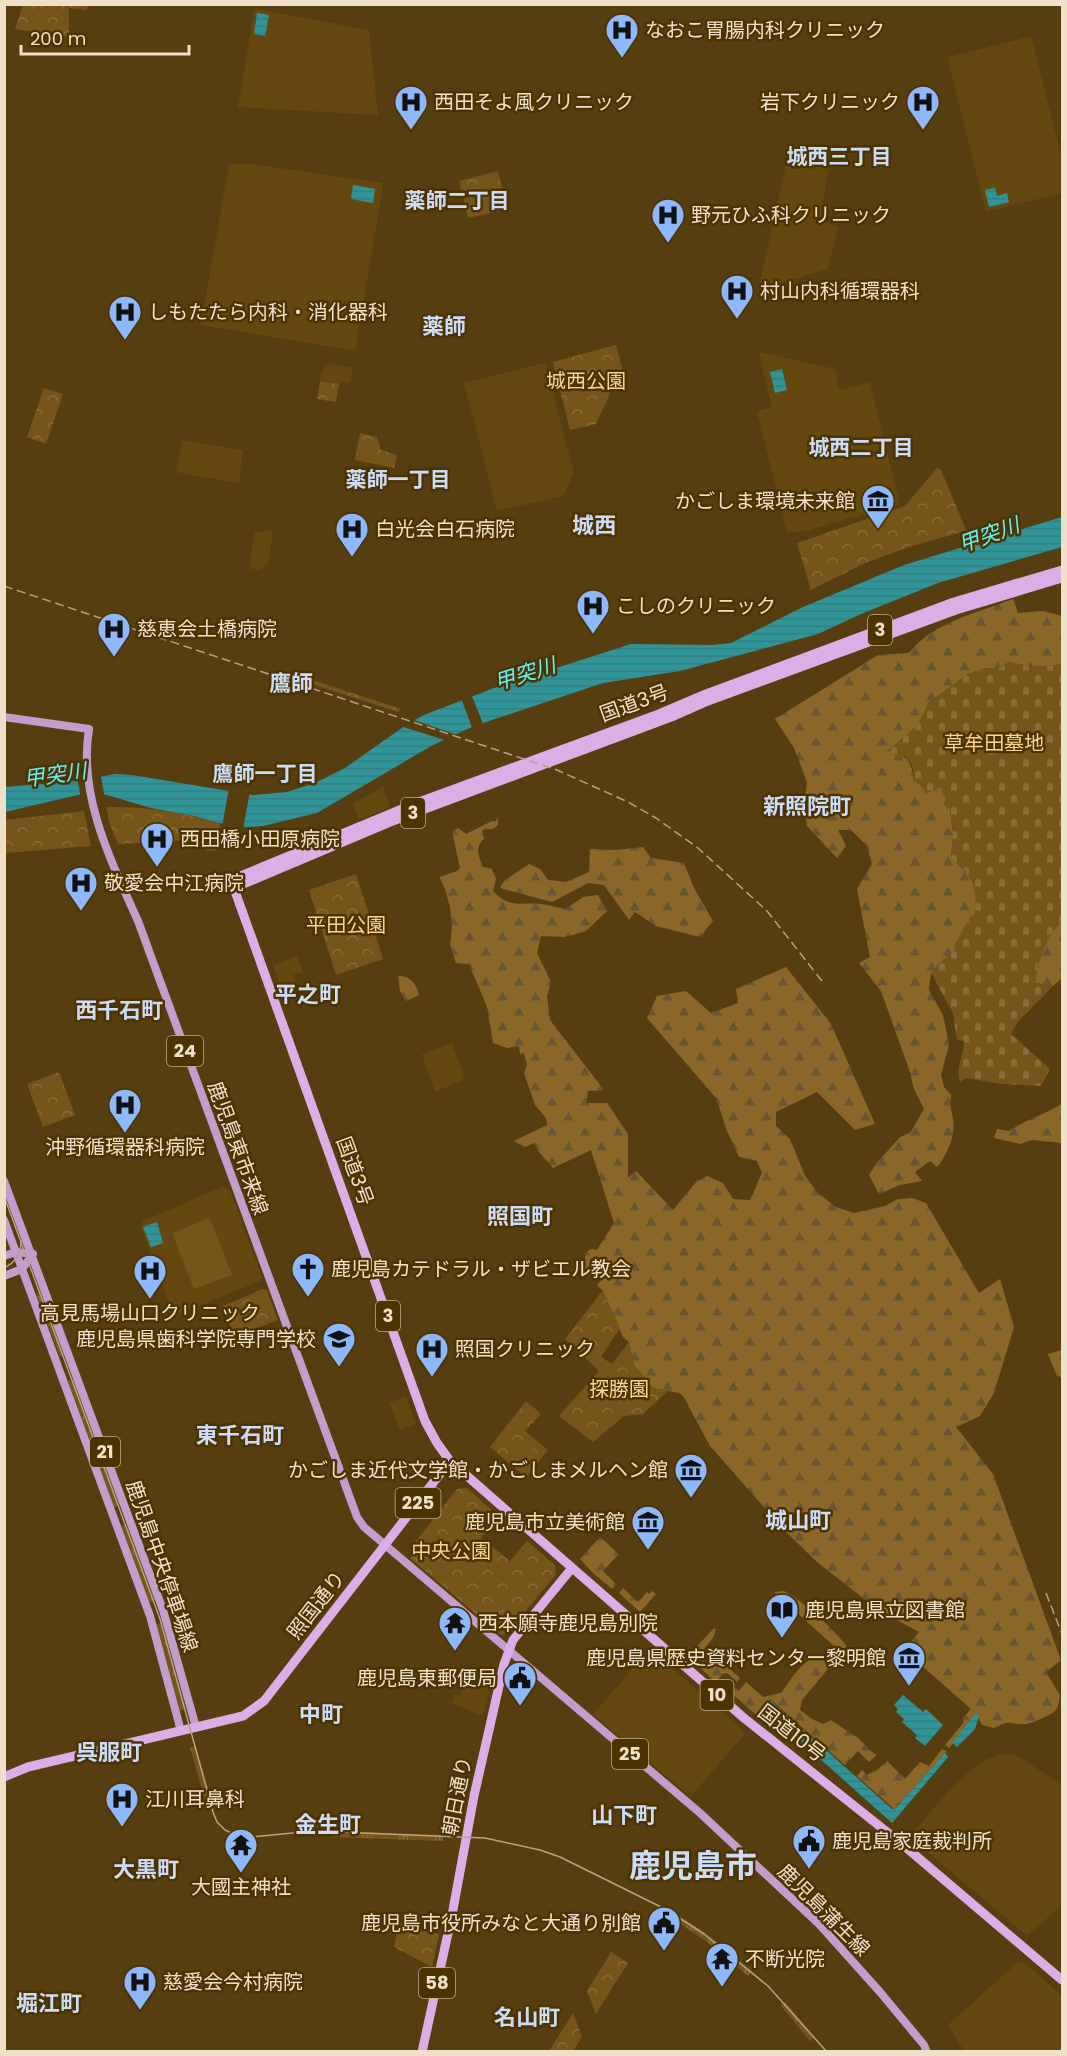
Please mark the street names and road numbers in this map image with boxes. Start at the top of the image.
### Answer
road number: 3 [868,615,892,645]
street label: 国道3号 [595,678,673,728]
road number: 3 [401,798,425,828]
road number: 24 [167,1036,203,1066]
street label: 鹿児島東市来線 [201,1077,275,1219]
street label: 国道3号 [330,1132,380,1210]
road number: 3 [376,1301,400,1331]
road number: 21 [90,1437,120,1467]
street label: 鹿児島中央停車場線 [119,1476,205,1656]
road number: 225 [396,1488,440,1518]
street label: 照国通り [280,1565,352,1645]
road number: 10 [700,1680,734,1710]
street label: 国道10号 [752,1698,832,1768]
road number: 25 [612,1739,648,1769]
street label: 朝日通り [436,1754,478,1838]
street label: 鹿児島蒲生線 [772,1858,876,1962]
road number: 58 [419,1968,455,1998]

